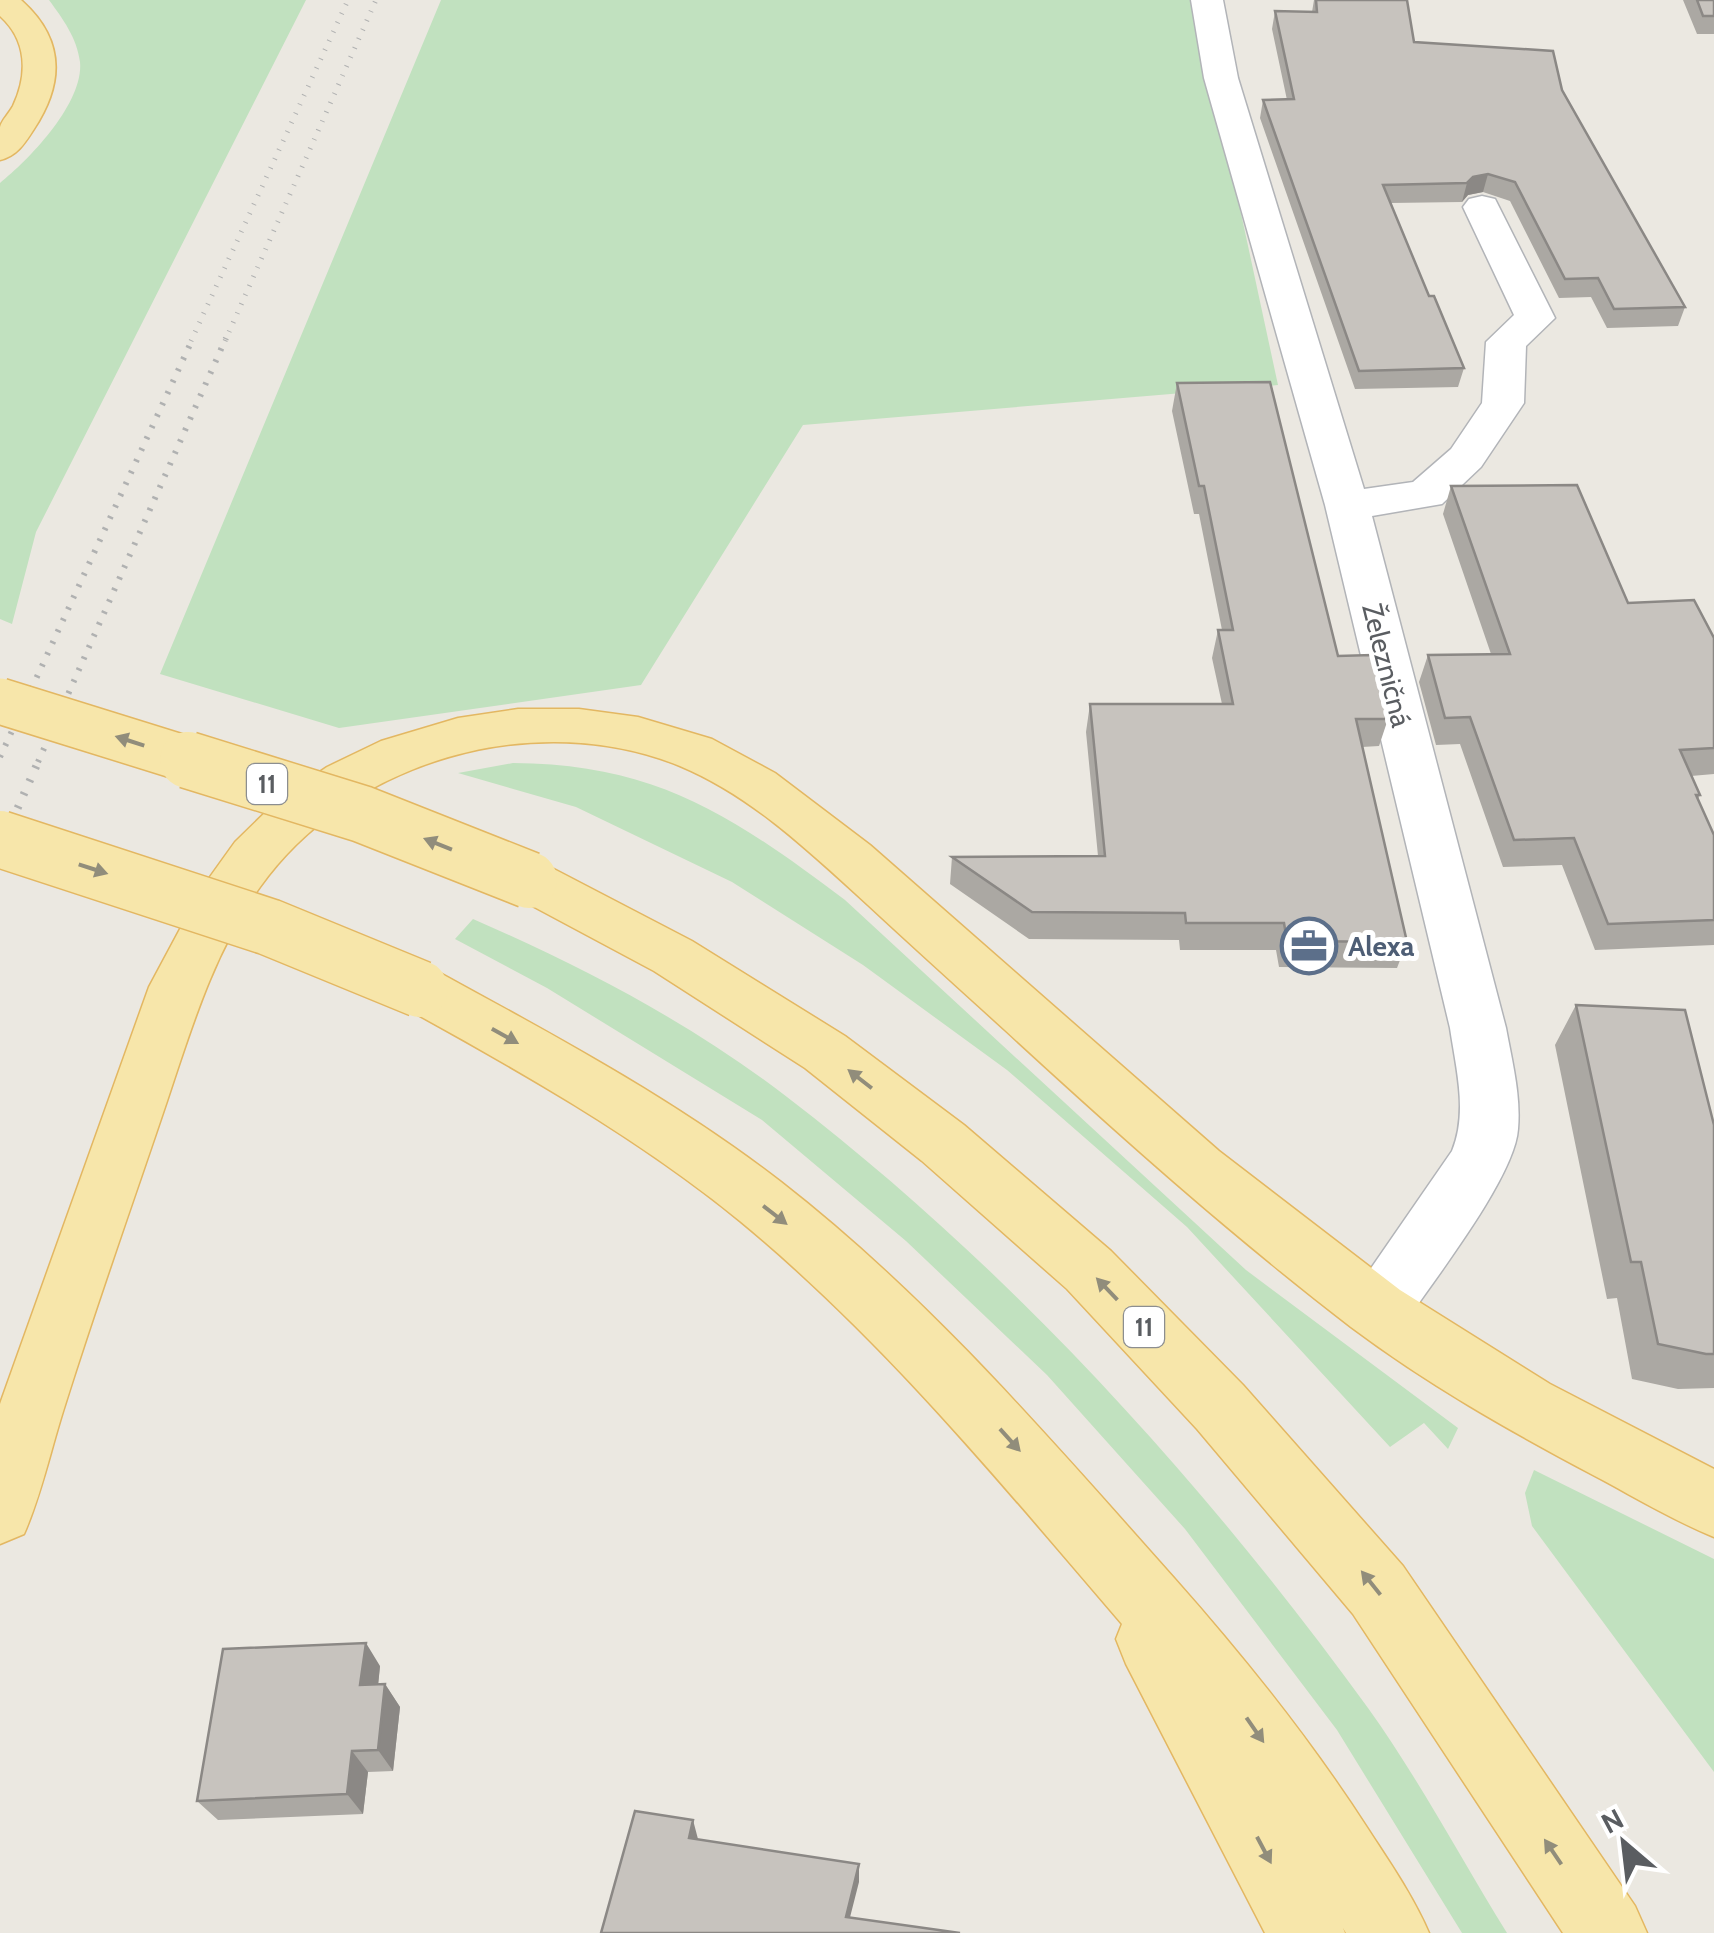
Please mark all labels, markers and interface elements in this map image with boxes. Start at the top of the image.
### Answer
street label: Železničná [1355,600,1419,731]
one-way arrow [114,733,145,748]
road number: 11 [247,764,287,804]
one-way arrow [423,836,453,852]
one-way arrow [78,863,108,878]
office icon: Alexa [1279,916,1339,976]
place label: Alexa [1348,929,1415,963]
one-way arrow [491,1026,519,1044]
one-way arrow [847,1069,873,1089]
one-way arrow [763,1204,788,1225]
one-way arrow [1096,1278,1119,1302]
road number: 11 [1124,1307,1164,1347]
one-way arrow [998,1427,1020,1452]
one-way arrow [1361,1571,1382,1596]
one-way arrow [1244,1717,1264,1744]
north arrow [1574,1793,1674,1893]
text: N [1596,1801,1629,1841]
one-way arrow [1255,1836,1272,1865]
one-way arrow [1545,1839,1563,1866]

